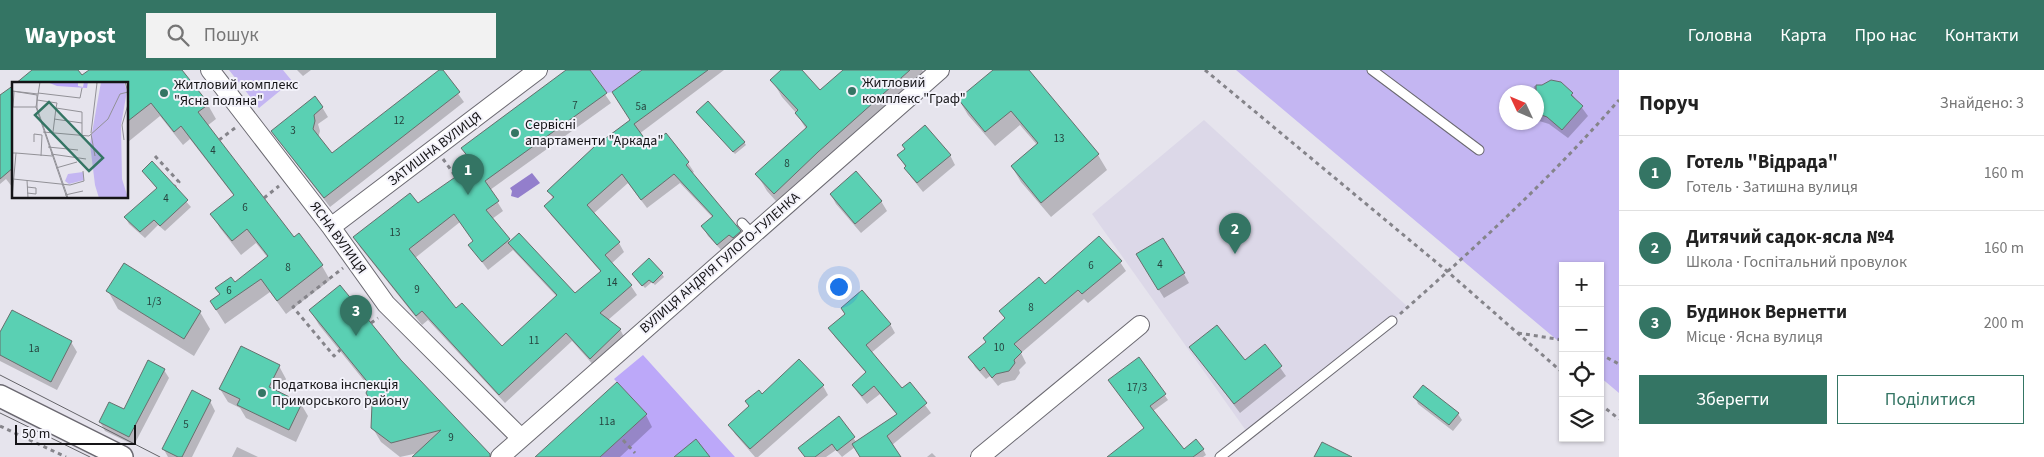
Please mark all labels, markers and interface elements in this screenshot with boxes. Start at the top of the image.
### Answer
search box [146,13,496,58]
text: Waypost [25,18,116,53]
icon: search [164,21,192,49]
text: Пошук [204,22,259,49]
text: Головна [1688,23,1752,48]
text: Карта [1780,23,1826,48]
text: Про нас [1854,23,1917,48]
text: Контакти [1945,23,2019,48]
place label: Житловий комплекс "Граф" [862,73,966,109]
place label: Житловий комплекс "Ясна поляна" [174,75,299,111]
inset map [12,82,129,199]
marker: Житловий комплекс "Граф" [846,85,858,97]
north arrow [1499,85,1544,130]
marker: Житловий комплекс "Ясна поляна" [158,87,170,99]
text: Поруч [1639,88,1699,118]
text: Знайдено: 3 [1940,92,2024,114]
house number: 7 [572,98,578,113]
house number: 5а [635,99,647,114]
street label: ЗАТИШНА ВУЛИЦЯ [384,107,486,191]
house number: 12 [394,113,404,128]
place label: Сервісні апартаменти "Аркада" [525,115,663,151]
house number: 3 [290,123,296,138]
marker: Сервісні апартаменти "Аркада" [509,127,521,139]
house number: 13 [1054,131,1064,146]
house number: 4 [210,143,216,158]
text: Готель "Відрада" [1686,149,1838,176]
pin: 1 [452,154,484,195]
house number: 8 [784,156,790,171]
text: 1 [1651,162,1659,184]
text: 160 m [1984,162,2024,184]
text: Готель · Затишна вулиця [1686,176,1858,198]
street label: ВУЛИЦЯ АНДРІЯ ГУЛОГО-ГУЛЕНКА [636,187,805,338]
house number: 4 [163,191,169,206]
street label: ЯСНА ВУЛИЦЯ [305,198,371,278]
house number: 6 [242,200,248,215]
pin: 2 [1219,213,1251,254]
text: Дитячий садок-ясла №4 [1686,224,1894,251]
house number: 13 [390,225,400,240]
text: 2 [1651,237,1659,259]
text: 160 m [1984,237,2024,259]
text: Школа · Госпітальний провулок [1686,251,1907,273]
house number: 4 [1157,257,1163,272]
house number: 6 [1088,258,1094,273]
house number: 8 [285,260,291,275]
map controls [1559,262,1604,442]
button: + [1559,262,1604,307]
your location [826,274,852,300]
house number: 14 [607,275,618,290]
house number: 9 [414,282,420,297]
house number: 6 [226,283,232,298]
house number: 1/3 [147,294,161,309]
pin: 3 [340,295,372,336]
text: Будинок Вернетти [1686,299,1847,326]
house number: 8 [1028,300,1034,315]
button: − [1559,307,1604,352]
text: 3 [1651,312,1659,334]
text: 200 m [1984,312,2024,334]
text: Місце · Ясна вулиця [1686,326,1823,348]
house number: 11 [529,333,539,348]
house number: 10 [994,340,1004,355]
house number: 1а [28,341,40,356]
button: locate [1559,352,1604,397]
place label: Податкова інспекція Приморського району [272,375,409,411]
button: Зберегти [1639,375,1827,424]
button: Поділитися [1837,375,2024,424]
house number: 17/3 [1127,380,1147,395]
marker: Податкова інспекція Приморського району [256,387,268,399]
button: layers [1559,397,1604,442]
house number: 11а [599,414,615,429]
house number: 5 [183,417,189,432]
scale bar [15,422,136,445]
text: 50 m [22,424,50,444]
house number: 9 [448,430,454,445]

